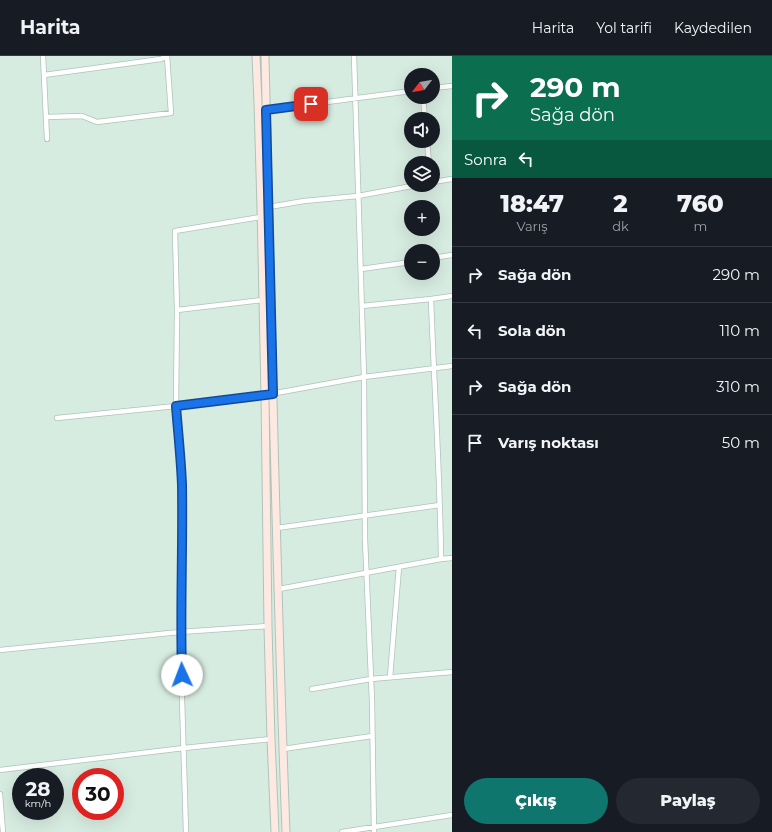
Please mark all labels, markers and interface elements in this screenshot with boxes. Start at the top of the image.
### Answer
text: Harita [20,16,81,39]
text: Harita [532,19,574,37]
text: Yol tarifi [596,19,652,37]
text: Kaydedilen [674,19,752,37]
north arrow [404,68,440,104]
map controls [404,68,440,280]
text: 290 m [530,70,621,104]
icon: right [464,72,516,124]
pin [294,87,328,121]
icon: arrive [300,93,322,115]
text: Sağa dön [530,104,615,126]
button: sound [404,112,440,148]
icon: left [515,148,537,170]
text: Sonra [464,150,507,169]
button: layers [404,156,440,192]
text: 18:47 [500,189,564,218]
text: 2 [613,189,628,218]
text: 760 [677,189,724,218]
button: + [404,200,440,236]
text: Varış [517,218,548,234]
text: dk [612,218,629,234]
text: m [693,218,707,234]
button: − [404,244,440,280]
icon: right [464,264,486,286]
text: Sağa dön [498,265,571,284]
text: 290 m [713,265,760,284]
icon: left [464,320,486,342]
text: Sola dön [498,321,566,340]
text: 110 m [719,321,760,340]
icon: right [464,376,486,398]
text: Sağa dön [498,377,571,396]
text: 310 m [716,377,760,396]
icon: arrive [464,432,486,454]
text: Varış noktası [498,433,599,452]
text: 50 m [722,433,760,452]
position arrow [161,654,203,696]
speed limit sign: 30 [72,768,124,820]
text: 28 [26,777,51,801]
button: Çıkış [464,778,608,824]
button: Paylaş [616,778,760,824]
text: km/h [25,797,51,810]

